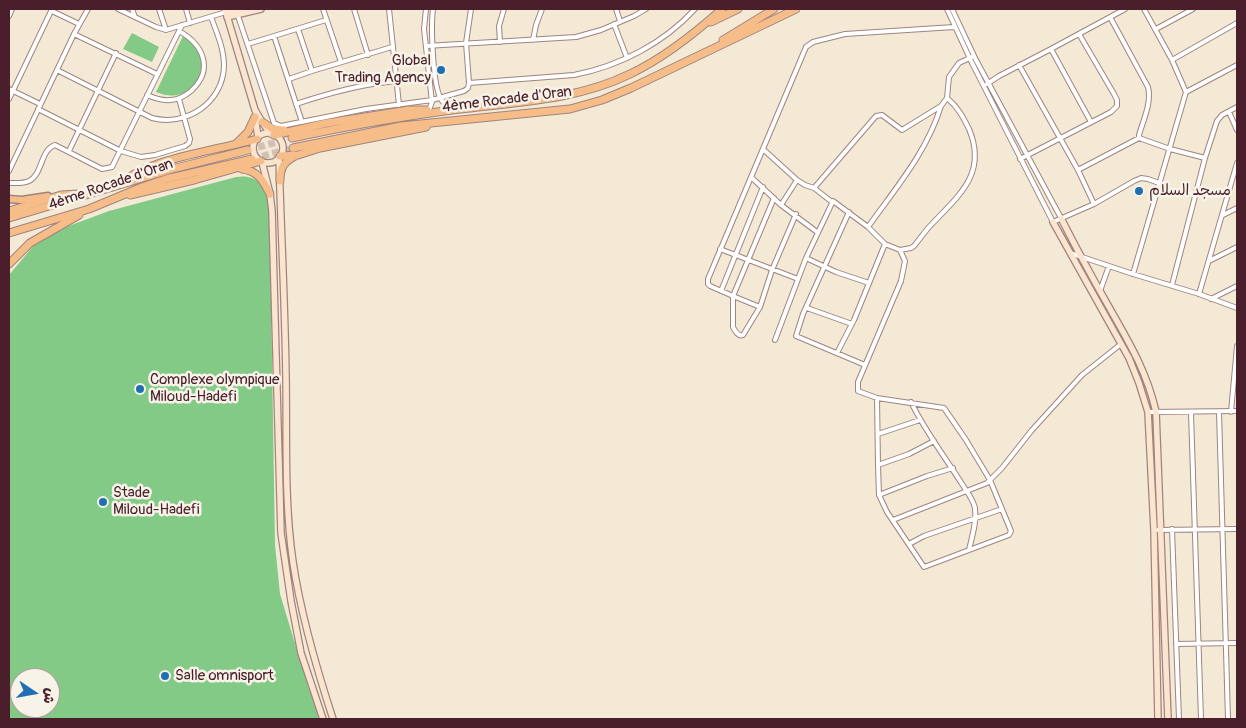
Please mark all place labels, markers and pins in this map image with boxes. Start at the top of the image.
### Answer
place label: Global Trading Agency [335,52,431,87]
marker: Global Trading Agency [435,64,447,76]
place label: مسجد السلام [1149,182,1231,200]
marker: مسجد السلام [1133,185,1145,197]
place label: Complexe olympique Miloud-Hadefi [150,371,279,406]
marker: Complexe olympique Miloud-Hadefi [134,383,146,395]
place label: Stade Miloud-Hadefi [113,484,200,519]
marker: Stade Miloud-Hadefi [97,496,109,508]
place label: Salle omnisport [175,667,274,685]
marker: Salle omnisport [159,670,171,682]

